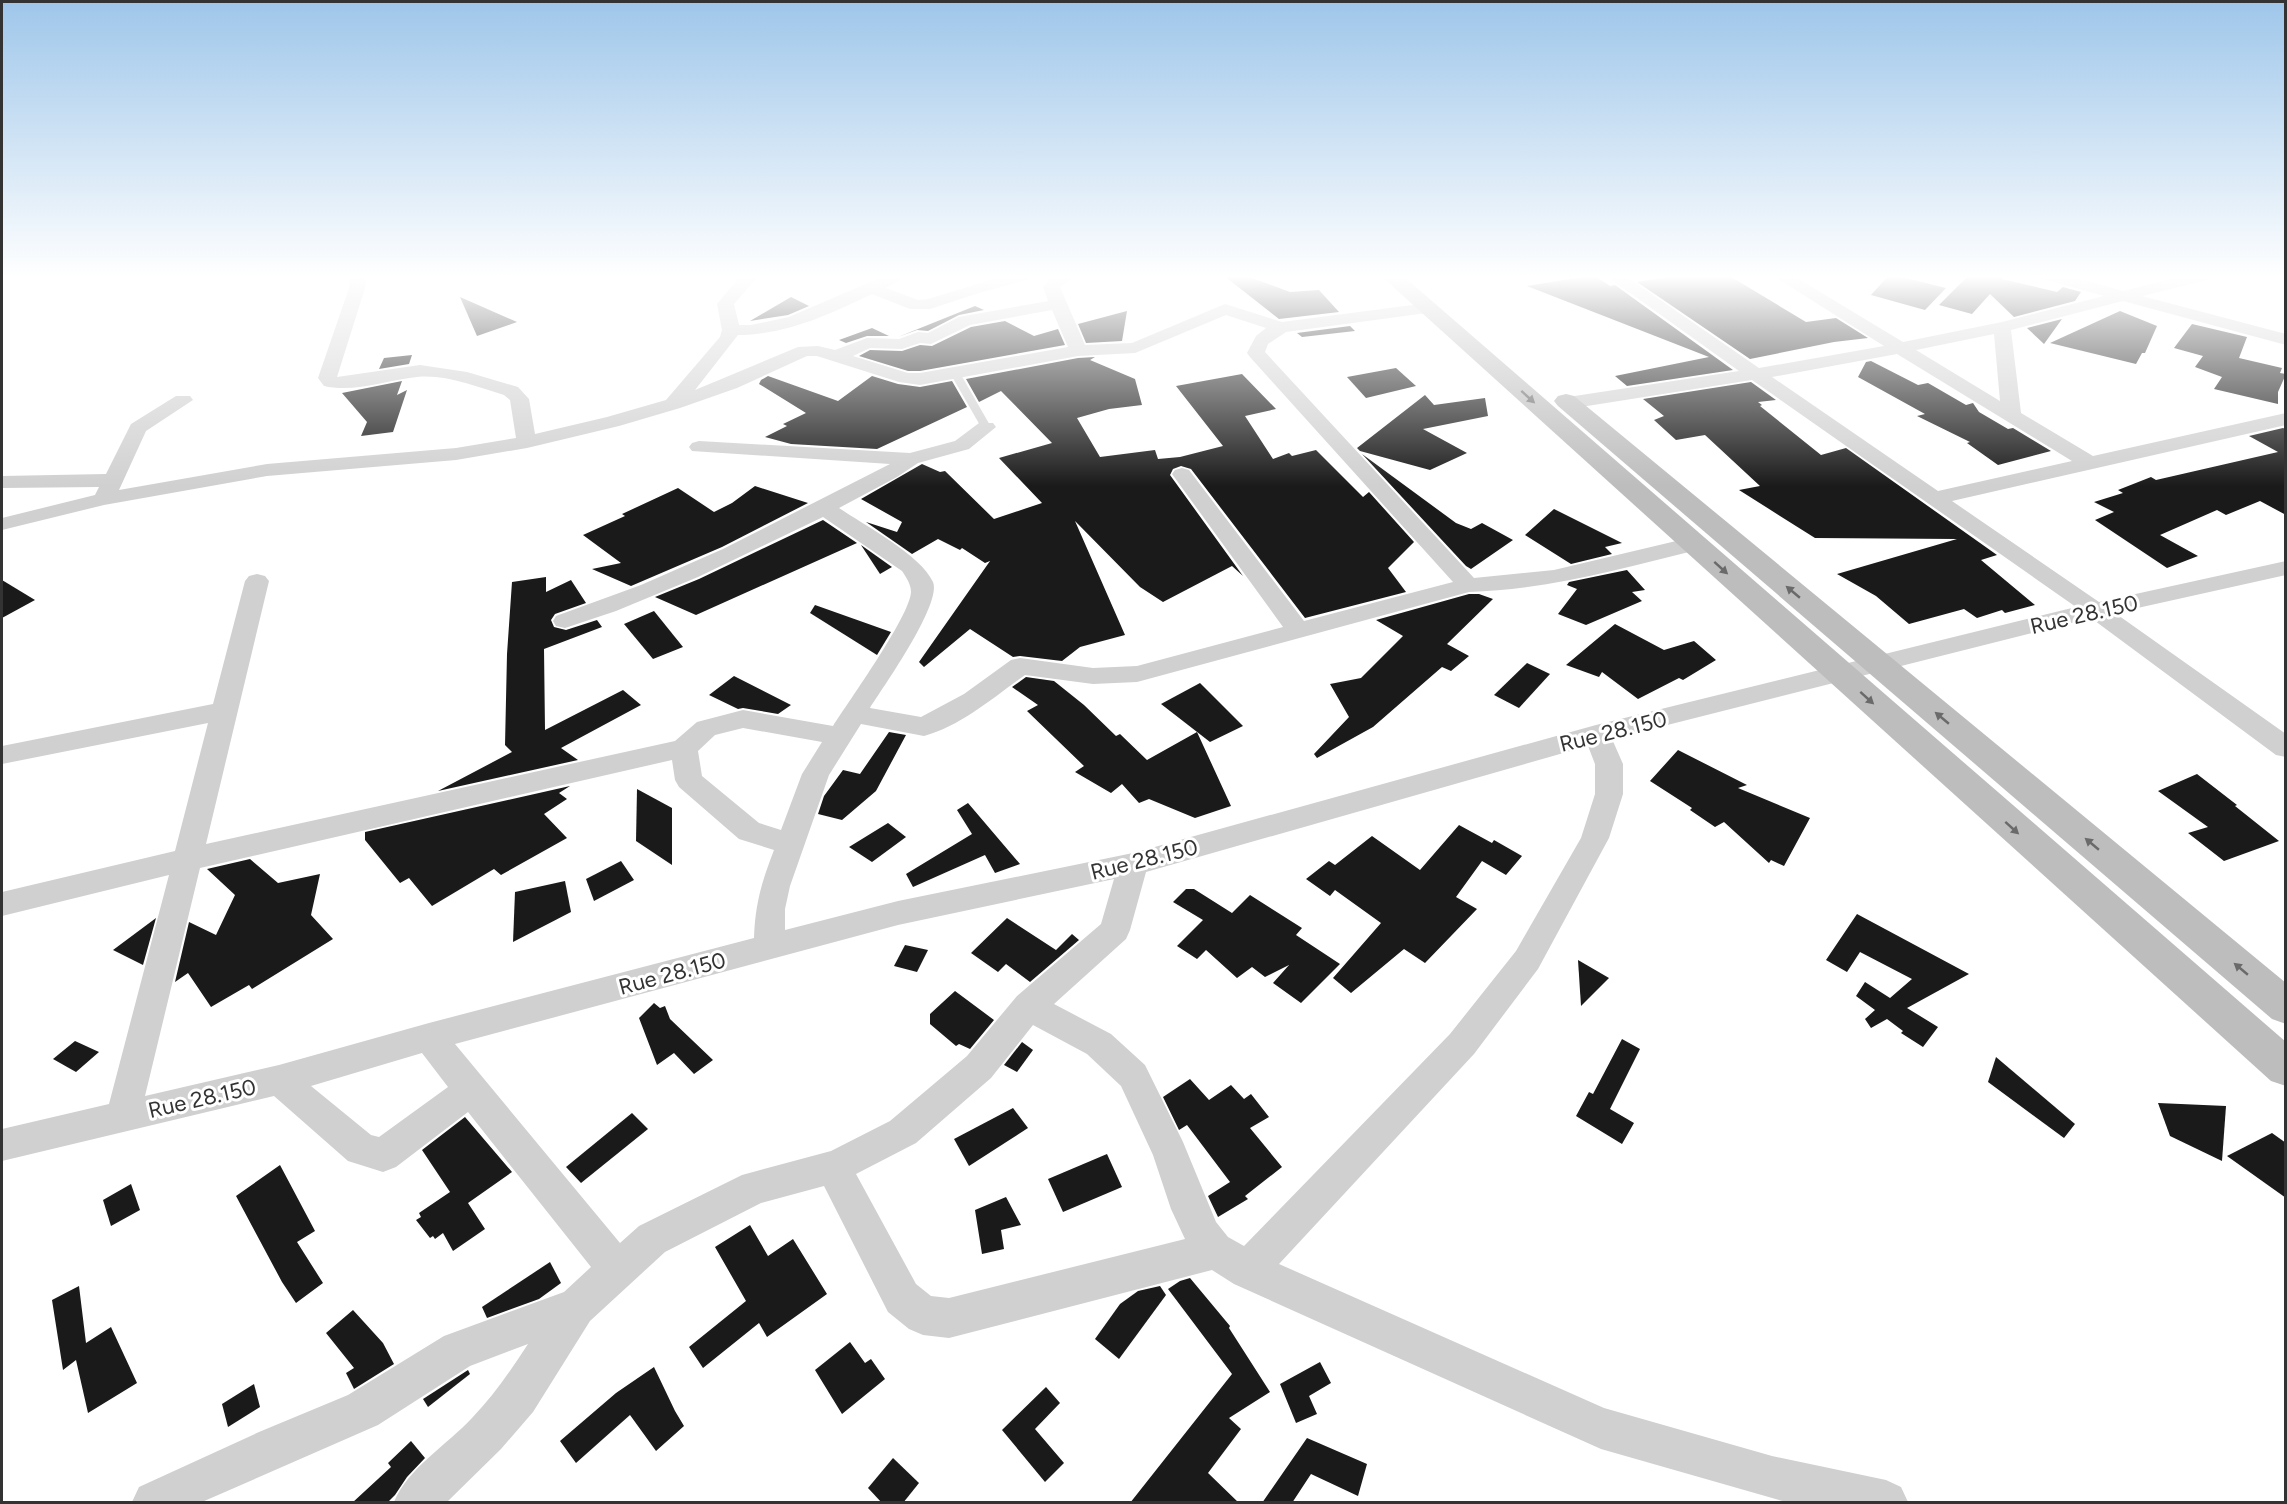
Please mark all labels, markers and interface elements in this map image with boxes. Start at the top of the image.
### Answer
one-way arrow [1520,390,1535,403]
one-way arrow [1713,561,1728,574]
one-way arrow [1785,586,1801,599]
street label: Rue 28.150 [2028,589,2141,640]
one-way arrow [1859,691,1874,705]
street label: Rue 28.150 [1557,705,1670,758]
one-way arrow [1935,712,1950,725]
one-way arrow [2004,821,2019,834]
street label: Rue 28.150 [1088,833,1201,886]
one-way arrow [2084,837,2100,850]
street label: Rue 28.150 [616,946,729,1001]
one-way arrow [2233,963,2249,976]
street label: Rue 28.150 [146,1073,259,1124]

